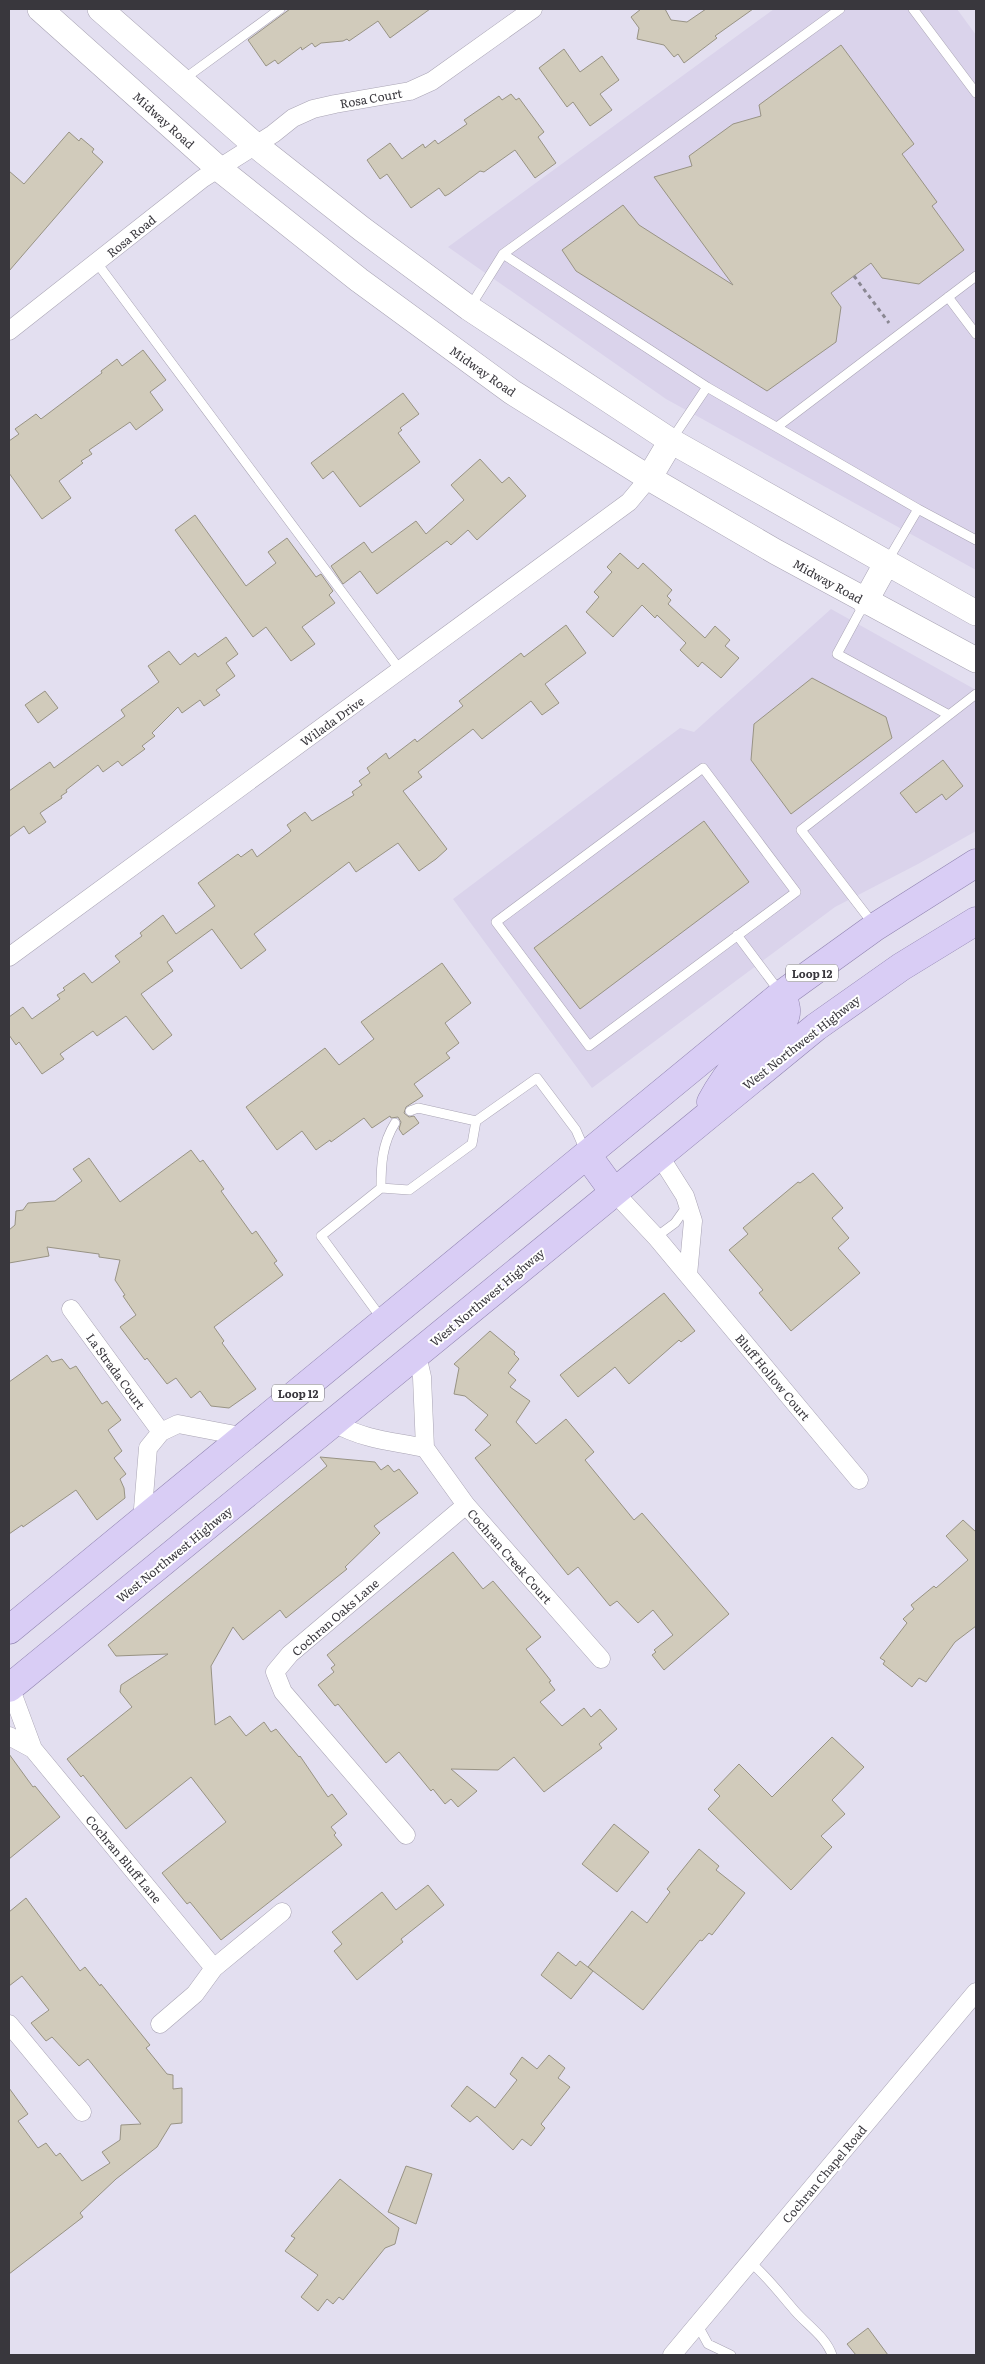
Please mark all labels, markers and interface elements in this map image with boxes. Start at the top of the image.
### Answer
street label: Rosa Court [338,84,404,112]
street label: Midway Road [129,87,199,153]
street label: Rosa Road [103,210,160,261]
street label: Midway Road [446,341,520,401]
street label: Midway Road [790,554,867,608]
street label: Wilada Drive [296,692,368,750]
road number: Loop 12 [786,964,838,981]
street label: West Northwest Highway [738,990,864,1094]
street label: West Northwest Highway [426,1244,548,1350]
street label: La Strada Court [82,1329,150,1413]
street label: Bluff Hollow Court [731,1330,815,1424]
road number: Loop 12 [272,1385,324,1402]
street label: West Northwest Highway [112,1501,236,1607]
street label: Cochran Creek Court [464,1504,557,1608]
street label: Cochran Oaks Lane [287,1574,383,1660]
street label: Cochran Bluff Lane [82,1811,166,1907]
street label: Cochran Chapel Road [778,2121,871,2227]

